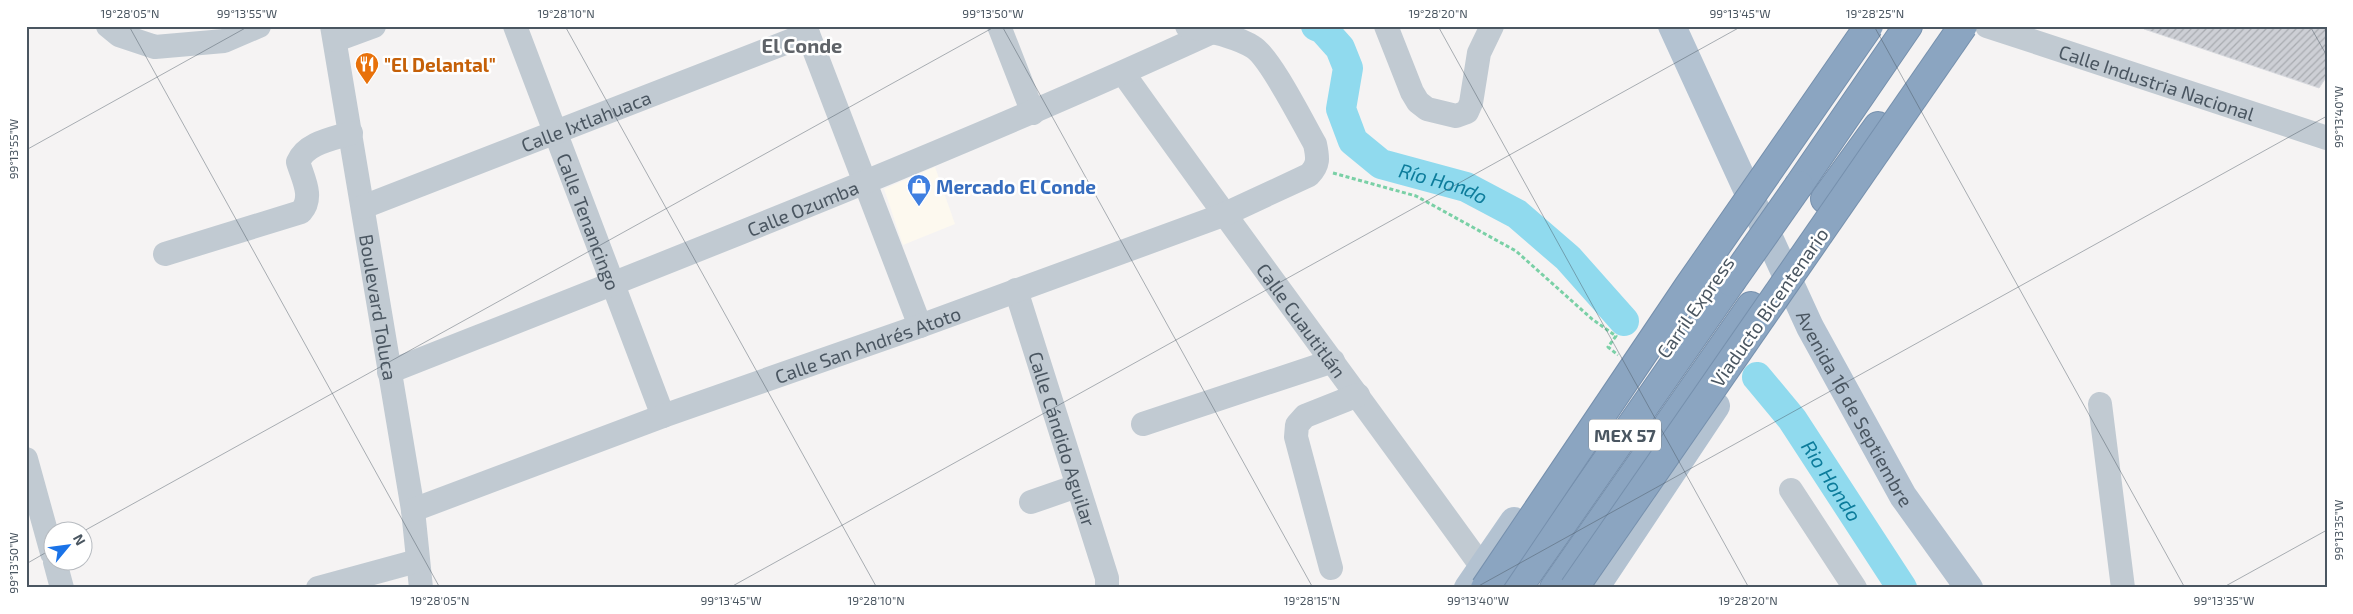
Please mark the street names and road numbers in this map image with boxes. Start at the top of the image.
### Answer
street label: Calle Industria Nacional [2056,39,2258,125]
street label: Calle Ixtlahuaca [518,85,654,156]
street label: Calle Tenancingo [553,150,626,293]
street label: Calle Ozumba [743,175,862,241]
street label: Viaducto Bicentenario [1705,223,1833,391]
street label: Boulevard Toluca [356,232,403,382]
street label: Carril Express [1651,252,1739,362]
street label: Calle Cuautitlán [1252,258,1351,382]
street label: Calle San Andrés Atoto [772,301,964,387]
street label: Avenida 16 de Septiembre [1792,307,1918,511]
street label: Calle Cándido Aguilar [1025,348,1102,529]
road number: MEX 57 [1589,420,1661,450]

